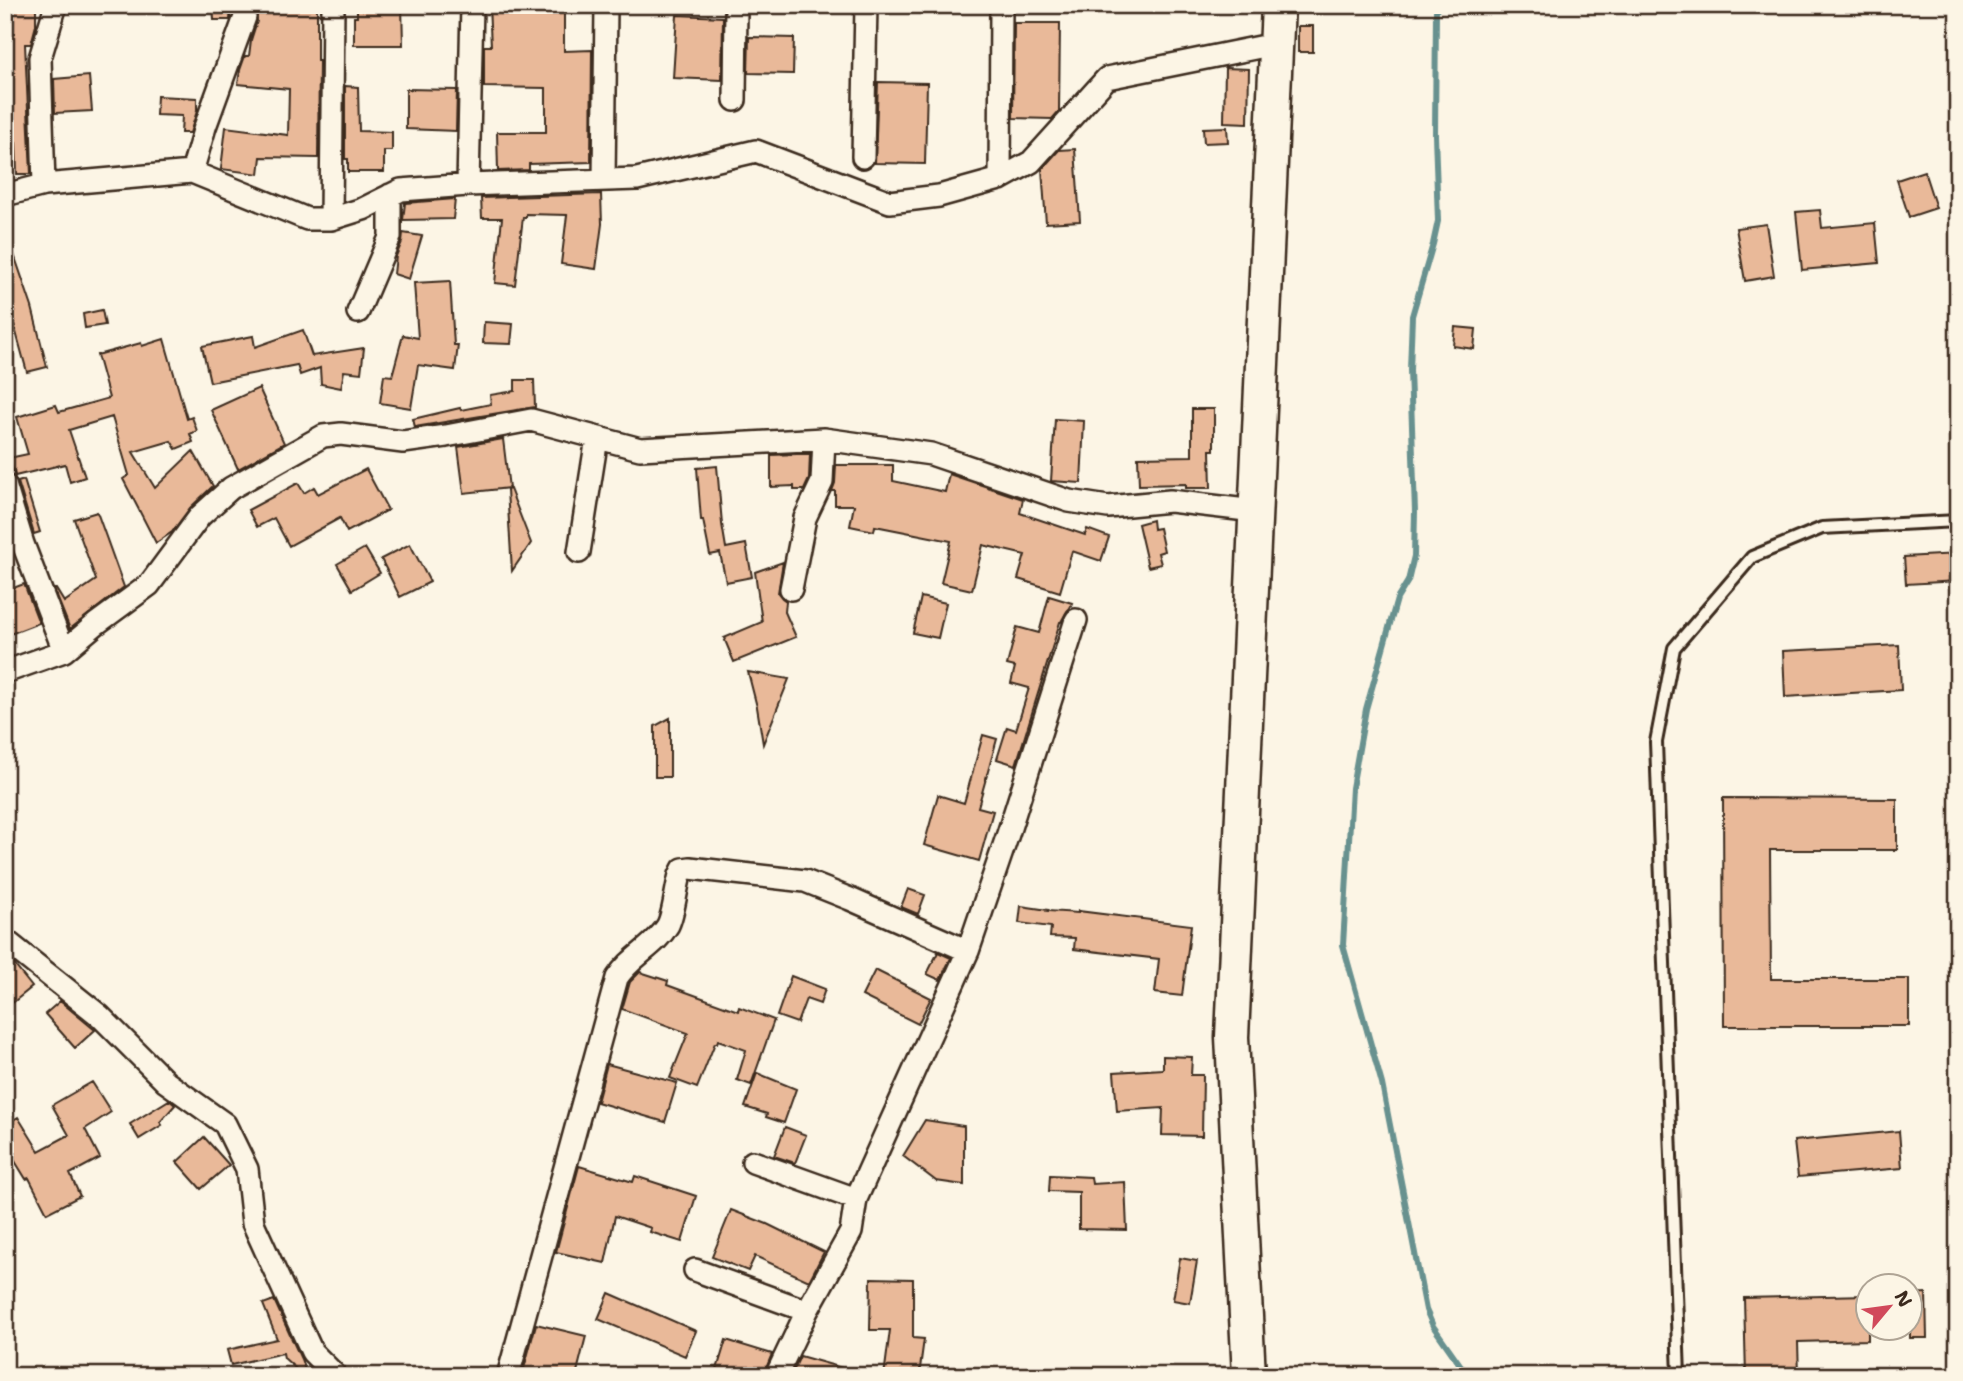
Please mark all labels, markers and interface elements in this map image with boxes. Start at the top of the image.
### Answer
north arrow [1854,1272,1924,1342]
text: N [1889,1286,1918,1312]

